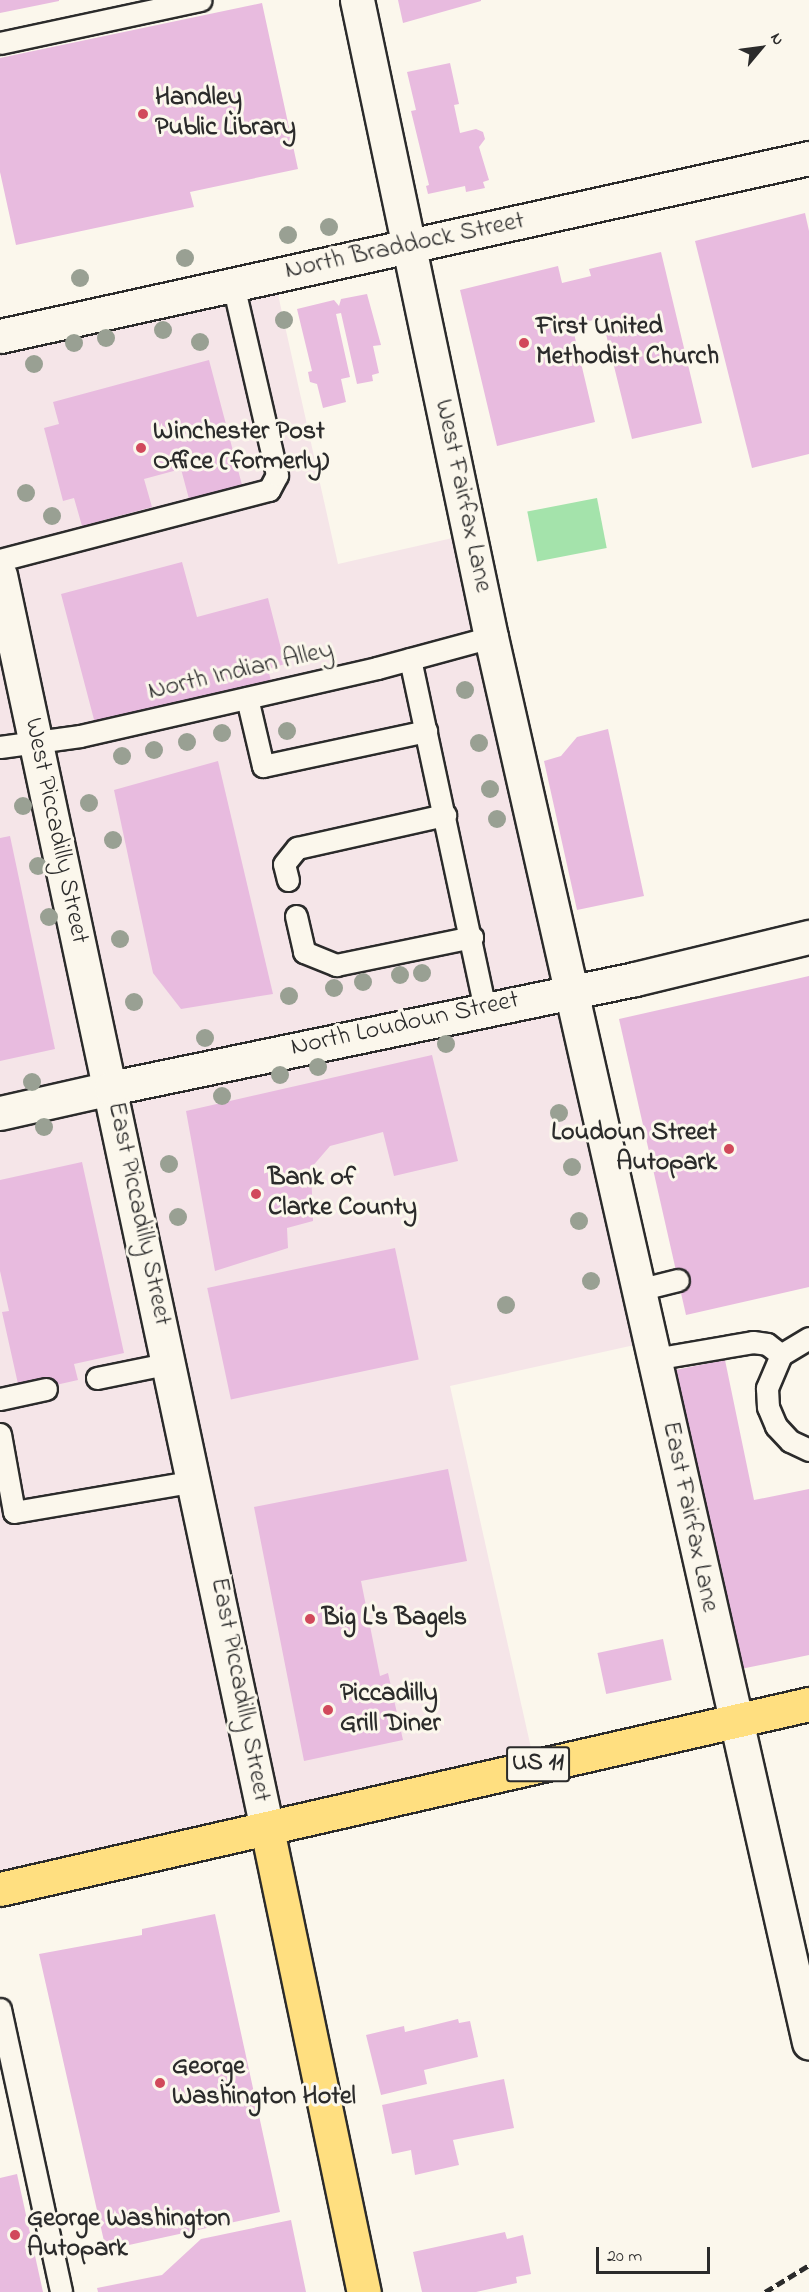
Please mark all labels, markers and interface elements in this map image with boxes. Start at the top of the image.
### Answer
north arrow [731,18,791,78]
text: N [764,29,790,50]
place label: Handley Public Library [155,83,296,144]
marker: Handley Public Library [136,107,150,121]
street label: North Braddock Street [282,206,528,288]
place label: First United Methodist Church [536,312,719,374]
marker: First United Methodist Church [517,336,531,350]
street label: West Fairfax Lane [426,397,498,595]
place label: Winchester Post Office (formerly) [153,417,329,478]
marker: Winchester Post Office (formerly) [134,441,148,455]
street label: North Indian Alley [145,636,337,708]
street label: West Piccadilly Street [16,715,94,947]
street label: North Loudoun Street [288,986,522,1064]
street label: East Piccadilly Street [99,1099,177,1329]
place label: Loudoun Street Autopark [551,1118,717,1180]
marker: Loudoun Street Autopark [722,1142,736,1156]
place label: Bank of Clarke County [268,1163,417,1224]
marker: Bank of Clarke County [249,1187,263,1201]
street label: East Fairfax Lane [654,1419,724,1615]
street label: East Piccadilly Street [202,1575,276,1805]
place label: Big L's Bagels [322,1603,467,1635]
marker: Big L's Bagels [303,1612,317,1626]
place label: Piccadilly Grill Diner [340,1679,441,1740]
marker: Piccadilly Grill Diner [321,1703,335,1717]
road number: US 11 [505,1743,571,1785]
place label: George Washington Hotel [172,2052,356,2114]
marker: George Washington Hotel [153,2076,167,2090]
place label: George Washington Autopark [27,2204,230,2266]
marker: George Washington Autopark [8,2228,22,2242]
scale bar [599,2235,713,2273]
text: 20 m [607,2244,642,2270]

